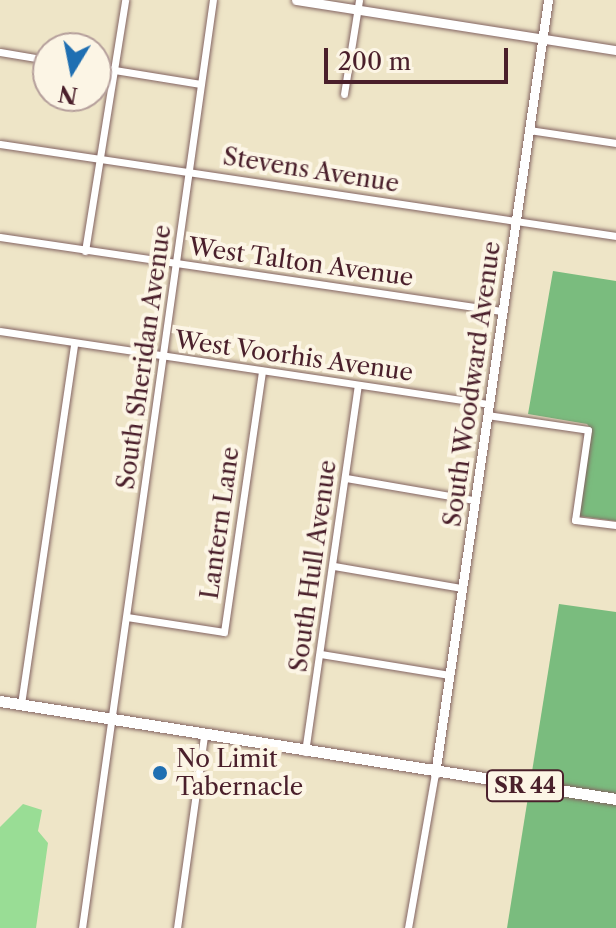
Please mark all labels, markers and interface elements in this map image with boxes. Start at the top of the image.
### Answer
north arrow [32,32,112,112]
scale bar [328,32,512,82]
text: 200 m [338,47,411,76]
text: N [56,79,80,109]
street label: Stevens Avenue [220,142,402,198]
street label: South Sheridan Avenue [111,222,177,492]
street label: West Talton Avenue [186,232,416,292]
street label: South Woodward Avenue [438,239,506,529]
street label: West Voorhis Avenue [172,325,416,387]
street label: Lantern Lane [195,445,245,601]
street label: South Hull Avenue [284,458,342,674]
place label: No Limit Tabernacle [176,745,303,801]
marker: No Limit Tabernacle [151,764,169,782]
road number: SR 44 [485,768,565,804]

